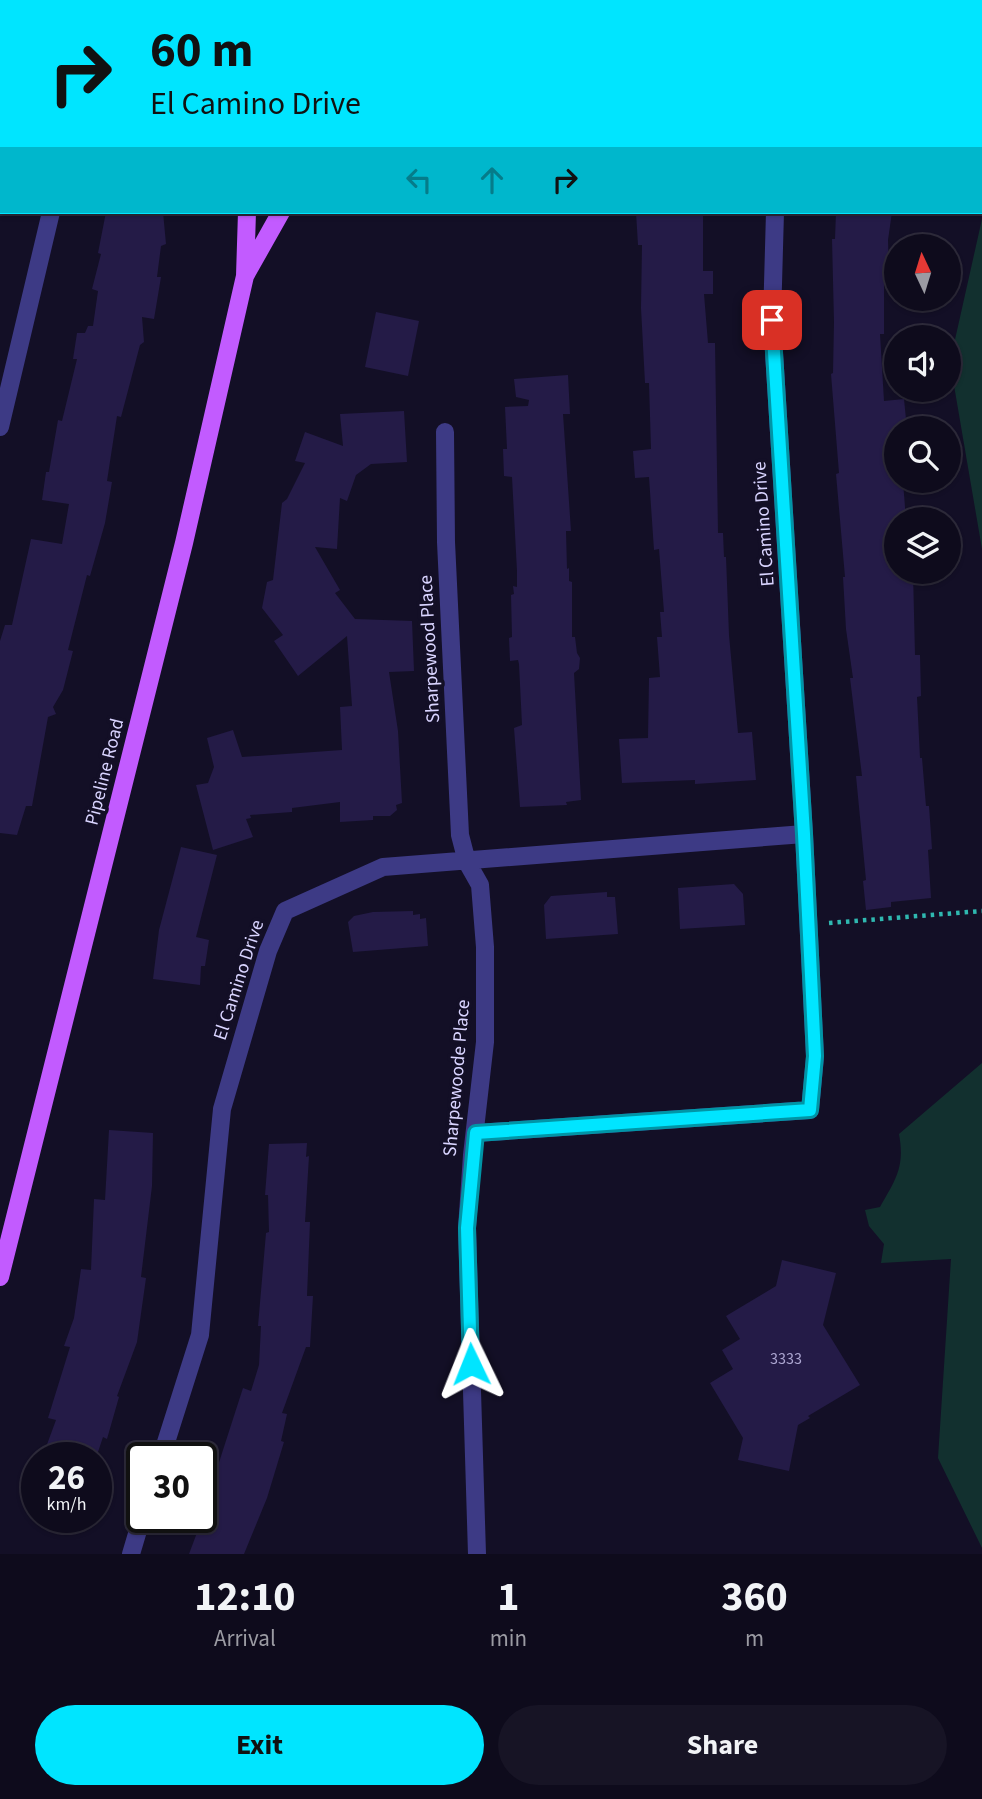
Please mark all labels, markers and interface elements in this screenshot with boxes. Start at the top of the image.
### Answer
text: 60 m [150,16,254,86]
icon: right [35,28,126,119]
text: El Camino Drive [150,81,361,127]
icon: left [400,161,438,199]
icon: ahead [473,161,511,199]
icon: right [546,161,584,199]
north arrow [884,234,961,312]
map controls [884,234,961,584]
pin [742,290,802,350]
icon: arrive [753,301,791,339]
button: sound [884,325,961,402]
button: search [884,416,961,493]
street label: El Camino Drive [746,461,782,587]
button: layers [884,507,961,584]
street label: Sharpewood Place [413,574,447,724]
street label: Pipeline Road [79,716,131,828]
street label: El Camino Drive [207,916,271,1044]
street label: Sharpewoode Place [437,998,477,1158]
position arrow [434,1327,508,1401]
house number: 3333 [770,1348,802,1370]
speed limit sign: 30 [126,1442,217,1533]
text: 26 [48,1453,85,1503]
text: km/h [47,1492,86,1517]
text: 12:10 [194,1567,296,1627]
text: 1 [497,1567,519,1627]
text: 360 [721,1567,788,1627]
text: Arrival [214,1622,276,1655]
text: min [490,1622,527,1655]
text: m [745,1622,764,1655]
button: Exit [35,1705,484,1785]
button: Share [498,1705,947,1785]

